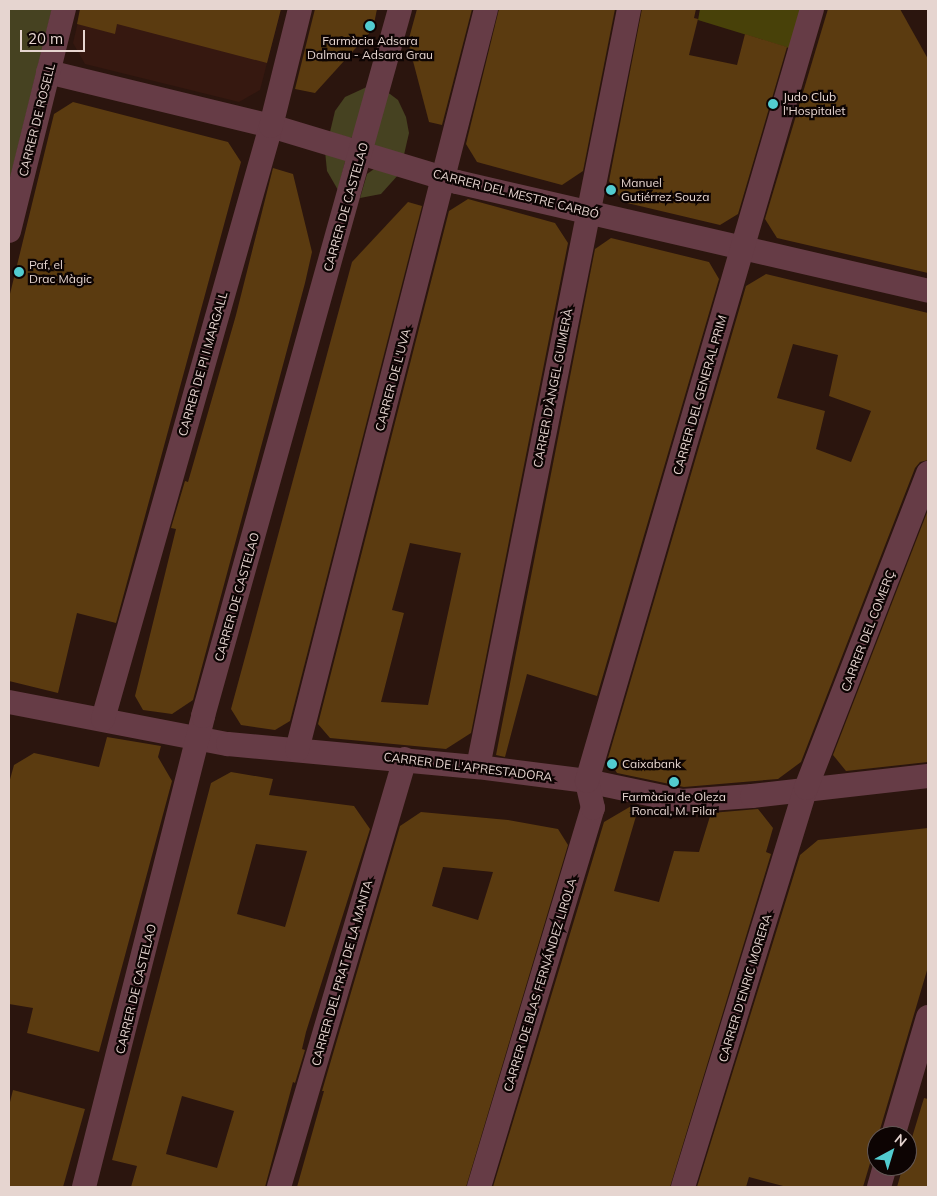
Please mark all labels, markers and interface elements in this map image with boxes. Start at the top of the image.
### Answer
scale bar [22,20,88,52]
marker: Farmàcia Adsara Dalmau - Adsara Grau [364,20,376,32]
text: 20 m [28,29,63,48]
place label: Farmàcia Adsara Dalmau - Adsara Grau [307,34,433,62]
street label: CARRER DE ROSELL [16,62,58,178]
place label: Judo Club l'Hospitalet [783,90,846,118]
marker: Judo Club l'Hospitalet [767,98,779,110]
street label: CARRER DE CASTELAO [321,141,371,273]
street label: CARRER DEL MESTRE CARBÓ [432,166,600,222]
place label: Manuel Gutiérrez Souza [621,176,709,204]
marker: Manuel Gutiérrez Souza [605,184,617,196]
place label: Paf, el Drac Màgic [29,258,92,286]
marker: Paf, el Drac Màgic [13,266,25,278]
street label: CARRER DE PI I MARGALL [175,290,231,438]
street label: CARRER D'ÀNGEL GUIMERÀ [530,307,576,469]
street label: CARRER DEL GENERAL PRIM [670,313,730,477]
street label: CARRER DE L'UVA [372,327,414,433]
street label: CARRER DE CASTELAO [212,531,262,663]
street label: CARRER DEL COMERÇ [838,568,898,694]
street label: CARRER DE L'APRESTADORA [383,750,553,784]
place label: Caixabank [622,757,681,771]
marker: Caixabank [606,758,618,770]
marker: Farmàcia de Oleza Roncal, M. Pilar [668,776,680,788]
place label: Farmàcia de Oleza Roncal, M. Pilar [622,790,726,818]
street label: CARRER DE BLAS FERNÁNDEZ LIROLA [501,877,579,1093]
street label: CARRER DEL PRAT DE LA MANTA [309,878,375,1068]
street label: CARRER D'ENRIC MORERA [716,912,774,1064]
street label: CARRER DE CASTELAO [113,922,159,1056]
north arrow [867,1126,917,1176]
text: N [891,1130,911,1150]

